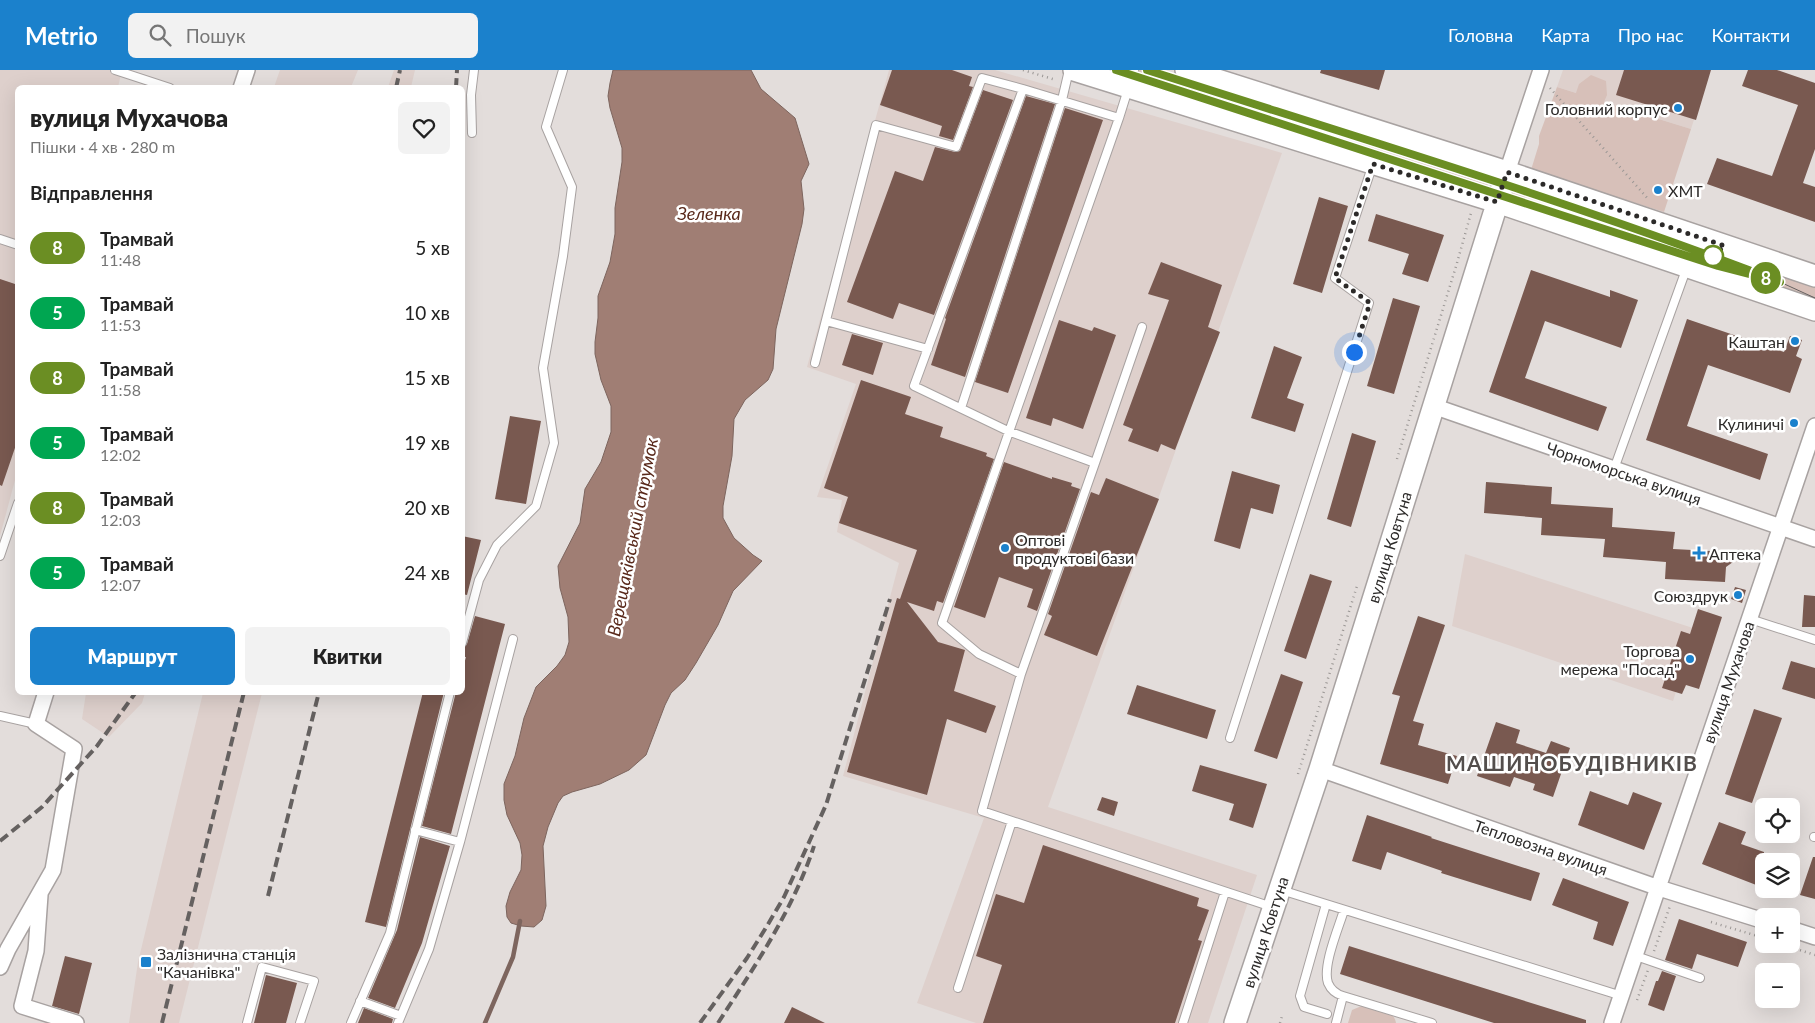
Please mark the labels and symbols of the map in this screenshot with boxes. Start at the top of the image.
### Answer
place label: Головний корпус [1545,99,1668,118]
marker: Головний корпус [1672,102,1684,114]
place label: ХМТ [1668,181,1703,200]
marker: ХМТ [1652,184,1664,196]
water label: Зеленка [676,202,741,224]
unlabelled marker [1702,245,1724,267]
line badge: 8 [1750,262,1782,294]
place label: Каштан [1728,332,1785,351]
marker: Каштан [1789,335,1801,347]
your location [1342,340,1367,365]
place label: Кулиничі [1718,414,1784,433]
marker: Кулиничі [1788,417,1800,429]
water label: Верещаківський струмок [602,436,662,638]
street label: Чорноморська вулиця [1544,438,1704,508]
street label: вулиця Ковтуна [1363,489,1415,605]
place label: Оптові продуктові бази [1015,530,1134,567]
marker: Оптові продуктові бази [999,542,1011,554]
place label: Аптека [1709,544,1761,563]
marker: Аптека [1693,547,1705,559]
place label: Союздрук [1654,586,1729,605]
marker: Союздрук [1732,589,1744,601]
street label: вулиця Мухачова [1698,619,1758,745]
place label: Торгова мережа "Посад" [1561,641,1680,678]
marker: Торгова мережа "Посад" [1684,653,1696,665]
district label: МАШИНОБУДІВНИКІВ [1446,750,1698,775]
street label: Тепловозна вулиця [1472,815,1610,879]
street label: вулиця Ковтуна [1238,874,1292,990]
place label: Залізнична станція "Качанівка" [157,944,296,981]
marker: Залізнична станція "Качанівка" [139,955,153,969]

